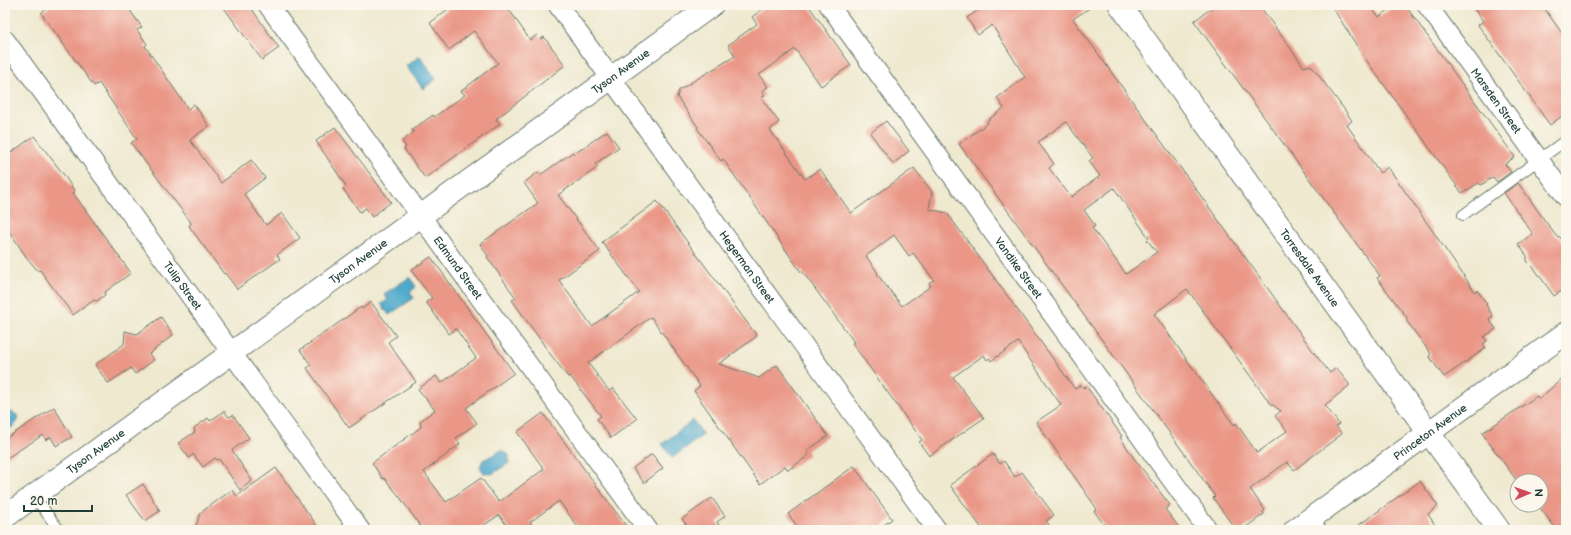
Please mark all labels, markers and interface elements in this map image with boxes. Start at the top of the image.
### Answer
street label: Tyson Avenue [589,46,653,97]
street label: Marsden Street [1468,66,1524,136]
street label: Torresdale Avenue [1277,227,1342,310]
street label: Hegerman Street [716,228,777,306]
street label: Edmund Street [431,234,485,302]
street label: Vandike Street [992,235,1045,301]
street label: Tyson Avenue [327,236,390,287]
street label: Tulip Street [161,259,205,313]
street label: Princeton Avenue [1391,401,1470,463]
street label: Tyson Avenue [64,426,128,477]
north arrow [1509,473,1549,513]
scale bar [24,487,92,513]
text: N [1532,488,1545,497]
text: 20 m [30,494,57,509]

